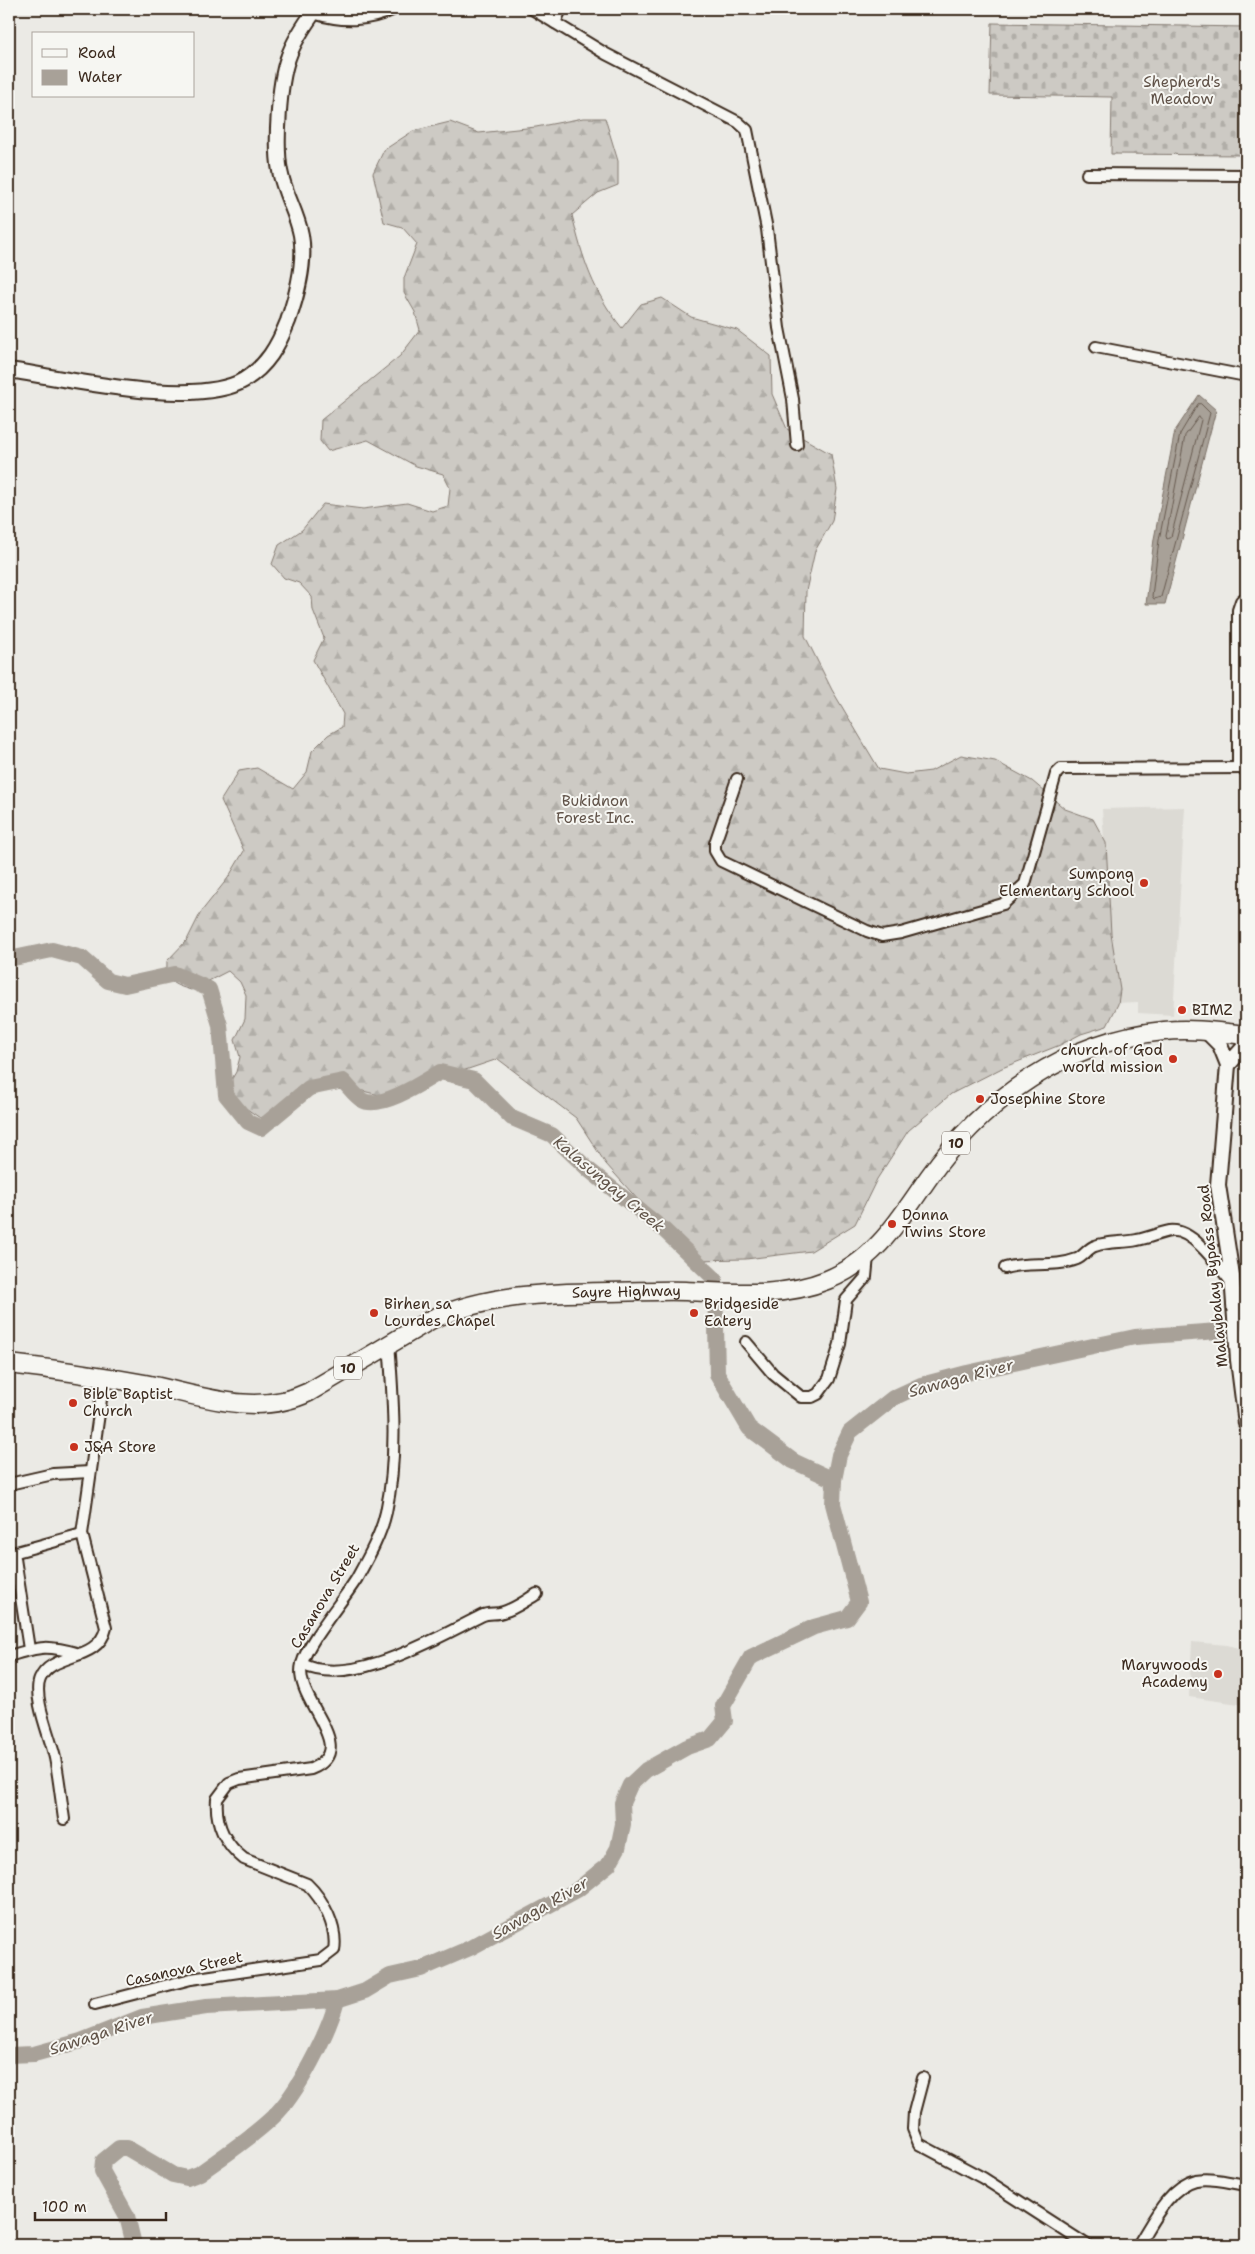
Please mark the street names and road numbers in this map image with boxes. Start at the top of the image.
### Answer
road number: 10 [942,1132,970,1154]
street label: Malaybalay Bypass Road [1193,1183,1233,1368]
street label: Sayre Highway [571,1281,681,1303]
road number: 10 [334,1356,362,1380]
street label: Casanova Street [286,1540,364,1652]
street label: Casanova Street [124,1947,244,1991]

